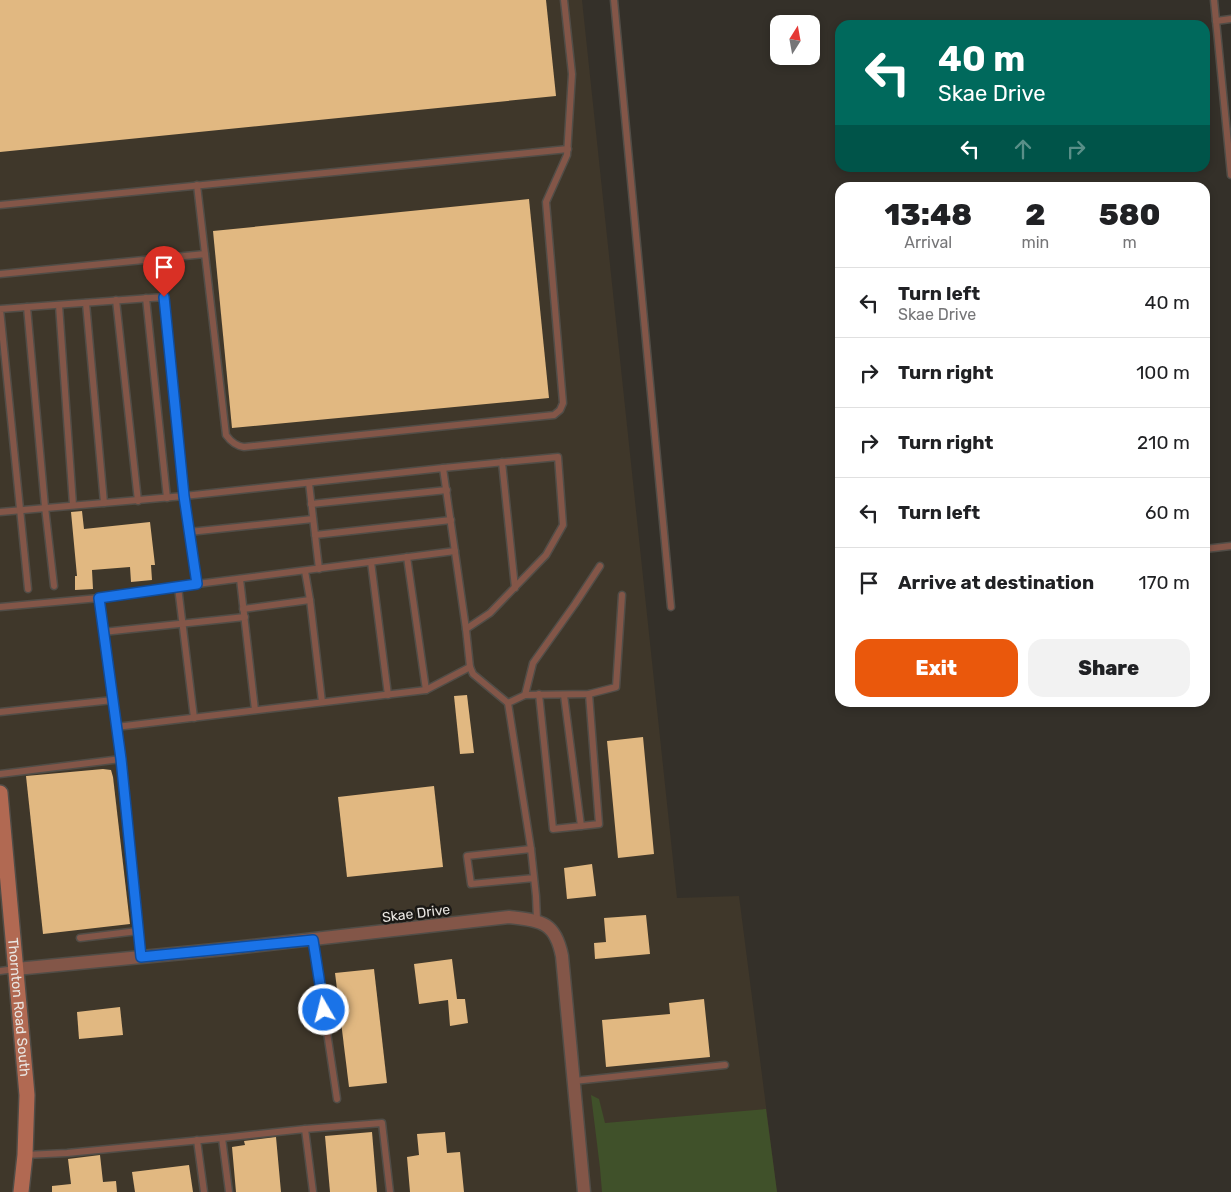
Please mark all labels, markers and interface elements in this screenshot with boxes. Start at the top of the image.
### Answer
north arrow [770,15,820,65]
map controls [770,15,820,65]
text: 40 m [938,38,1025,80]
icon: left [855,40,920,105]
text: Skae Drive [938,80,1046,107]
icon: left [956,135,984,163]
icon: ahead [1009,135,1037,163]
icon: right [1062,135,1090,163]
text: 13:48 [884,197,972,233]
text: 2 [1025,197,1046,233]
text: 580 [1099,197,1161,233]
text: Arrival [904,233,952,252]
text: min [1021,233,1049,252]
text: m [1123,233,1137,252]
pin [143,246,185,297]
icon: arrive [150,253,178,281]
text: Turn left [898,282,980,305]
icon: left [855,289,883,317]
text: 40 m [1145,291,1190,314]
text: Skae Drive [898,305,976,324]
icon: right [855,359,883,387]
text: Turn right [898,361,993,384]
text: 100 m [1136,361,1190,384]
icon: right [855,429,883,457]
text: Turn right [898,431,993,454]
text: 210 m [1137,431,1190,454]
icon: left [855,499,883,527]
text: Turn left [898,501,980,524]
text: 60 m [1145,501,1190,524]
icon: arrive [855,569,883,597]
text: Arrive at destination [898,571,1094,594]
text: 170 m [1139,571,1190,594]
button: Exit [855,639,1018,697]
button: Share [1028,639,1190,697]
street label: Skae Drive [381,901,451,926]
street label: Thornton Road South [4,937,33,1077]
position arrow [297,983,349,1035]

